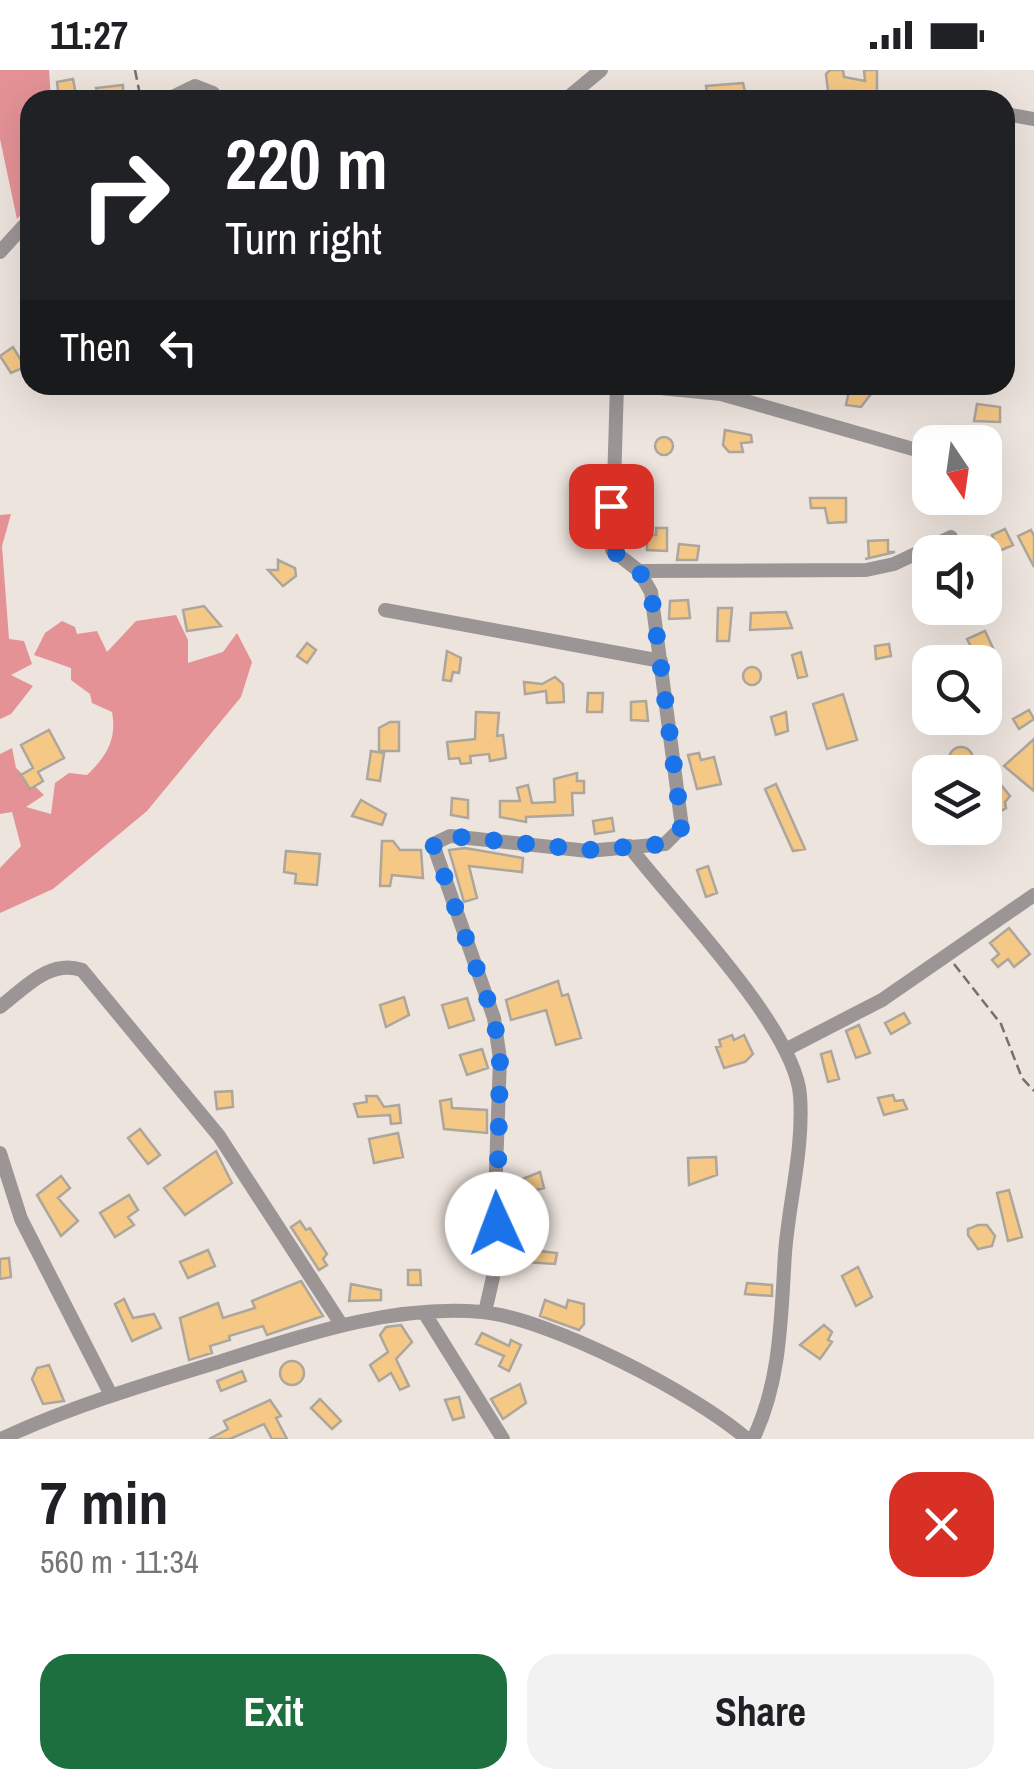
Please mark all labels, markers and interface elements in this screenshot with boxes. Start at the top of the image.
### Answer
text: 11:27 [50,10,128,61]
text: 220 m [225,117,388,211]
icon: right [60,130,190,260]
text: Turn right [225,207,382,268]
icon: left [151,320,206,375]
text: Then [60,322,131,373]
north arrow [912,425,1002,515]
map controls [912,425,1002,845]
pin [569,464,654,549]
icon: arrive [584,479,639,534]
button: sound [912,535,1002,625]
button: search [912,645,1002,735]
button: layers [912,755,1002,845]
position arrow [445,1172,549,1276]
text: 7 min [40,1462,169,1543]
button: close [889,1472,994,1577]
text: 560 m · 11:34 [40,1540,199,1583]
button: Exit [40,1654,507,1769]
button: Share [527,1654,994,1769]

